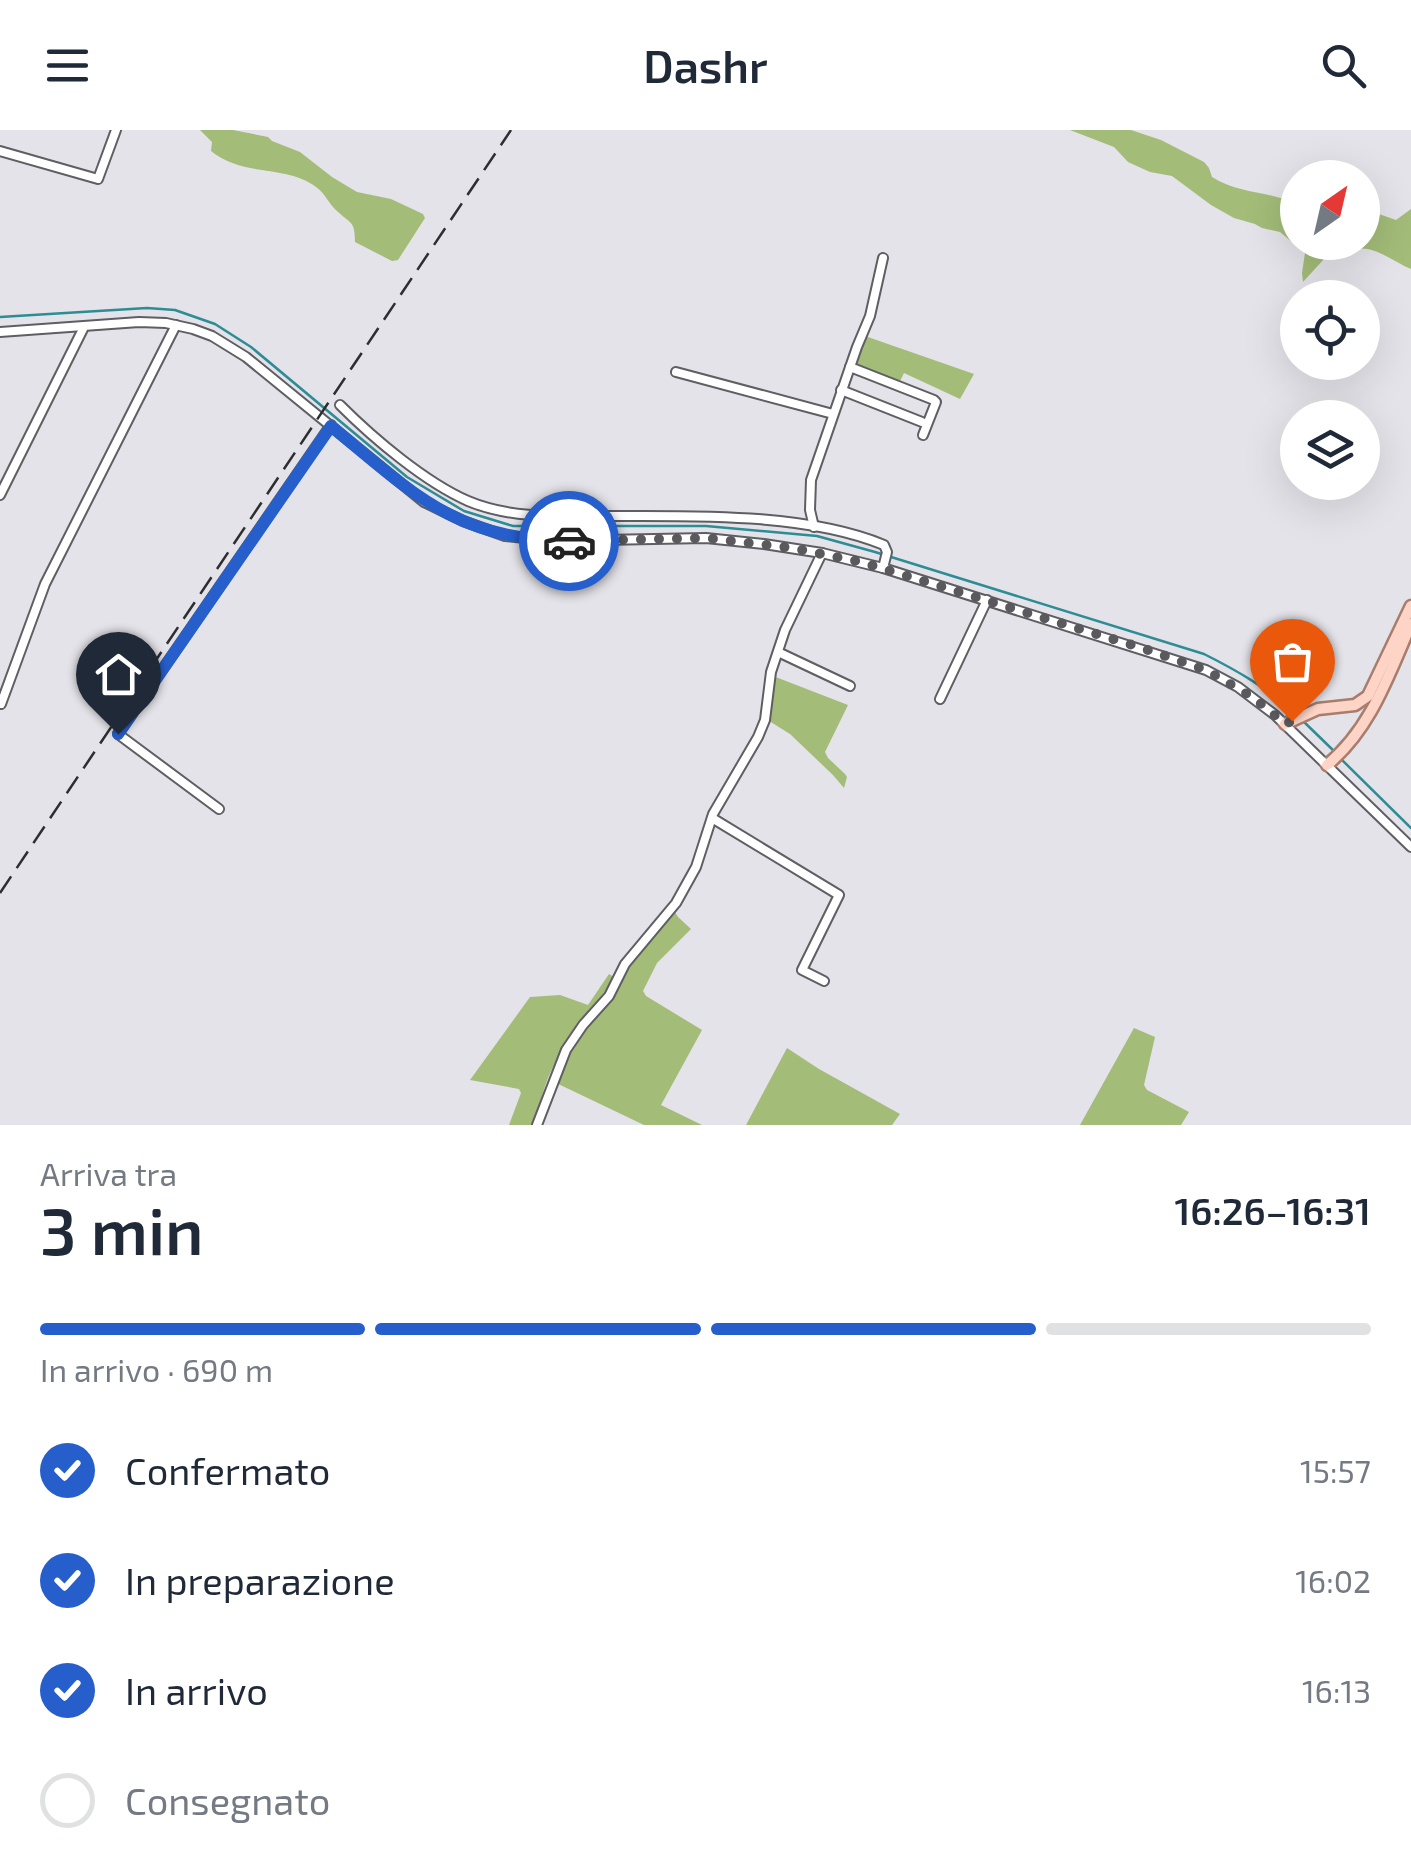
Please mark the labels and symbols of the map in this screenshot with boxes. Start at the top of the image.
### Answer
north arrow [1280,160,1380,260]
courier [519,491,619,591]
pin [1250,619,1335,722]
pin [76,632,161,735]

